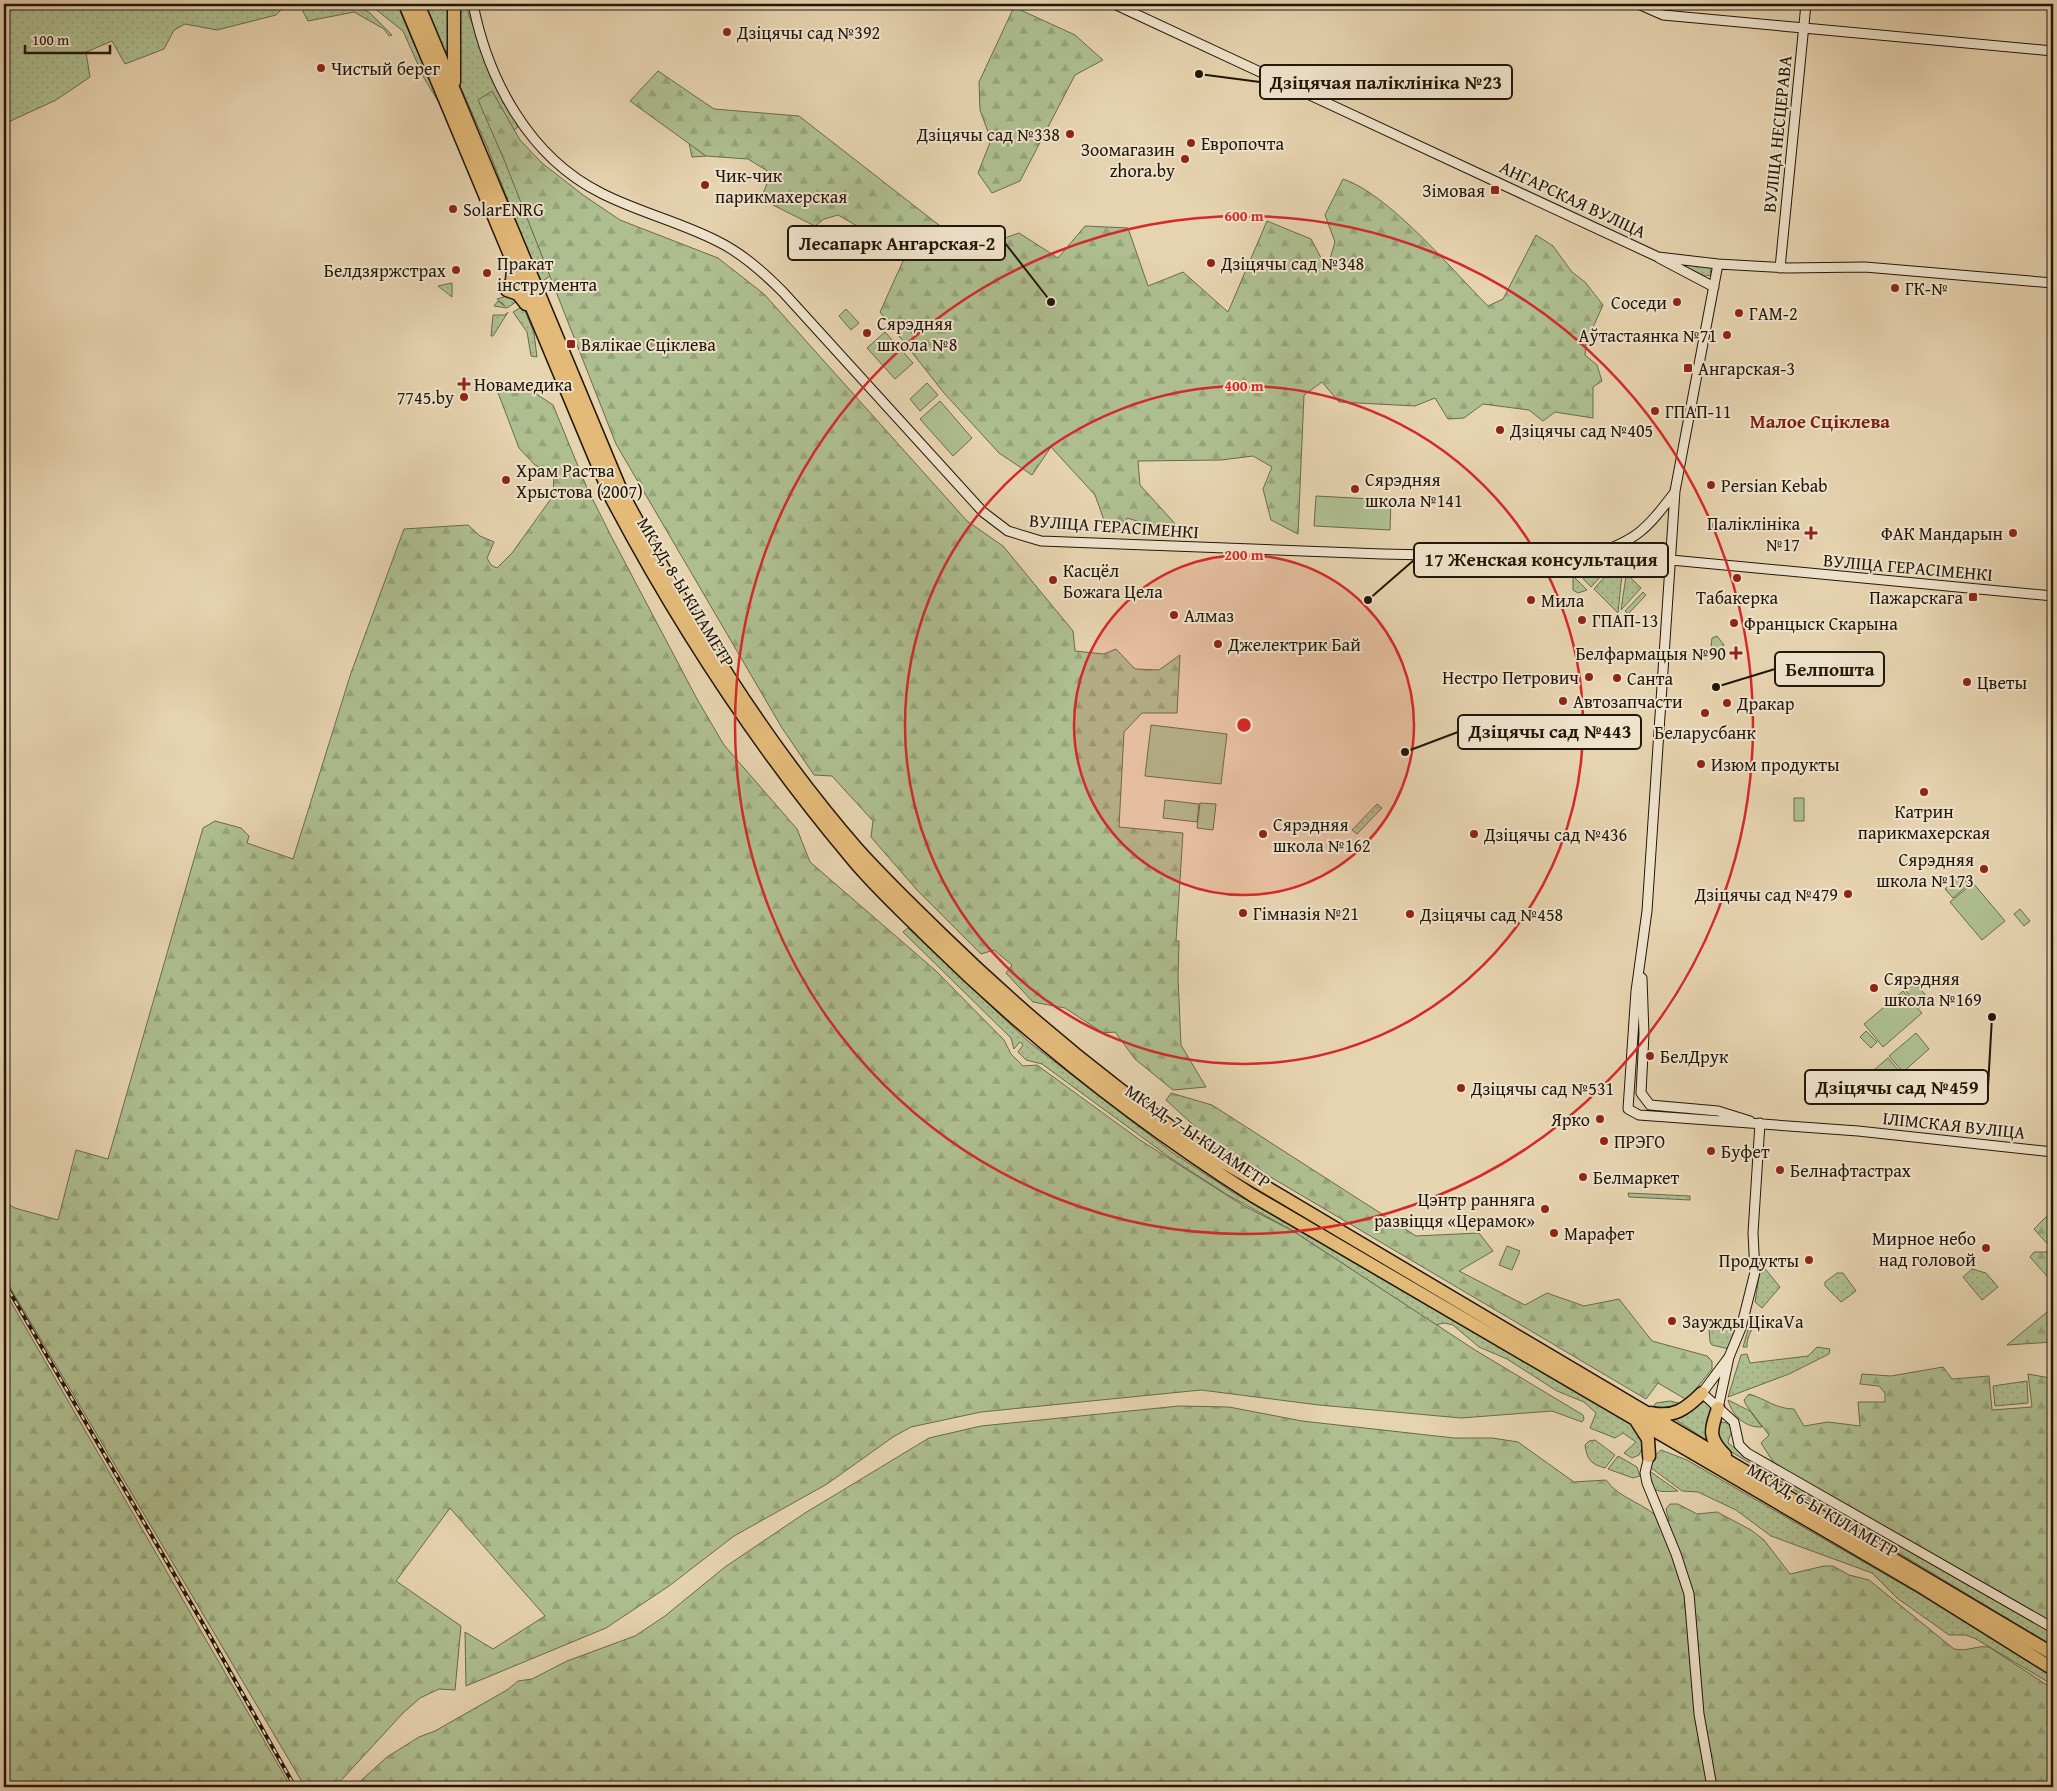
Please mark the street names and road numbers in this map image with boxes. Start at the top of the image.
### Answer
street label: ВУЛІЦА НЕСЦЕРАВА [1755,54,1799,214]
street label: АНГАРСКАЯ ВУЛІЦА [1495,153,1651,245]
street label: ВУЛІЦА ГЕРАСІМЕНКІ [1028,507,1200,545]
street label: МКАД, 8-Ы КІЛАМЕТР [630,512,742,672]
street label: ВУЛІЦА ГЕРАСІМЕНКІ [1822,546,1994,588]
street label: МКАД, 7-Ы КІЛАМЕТР [1120,1077,1276,1195]
street label: ІЛІМСКАЯ ВУЛІЦА [1881,1104,2027,1146]
street label: МКАД, 6-Ы КІЛАМЕТР [1742,1456,1904,1564]

